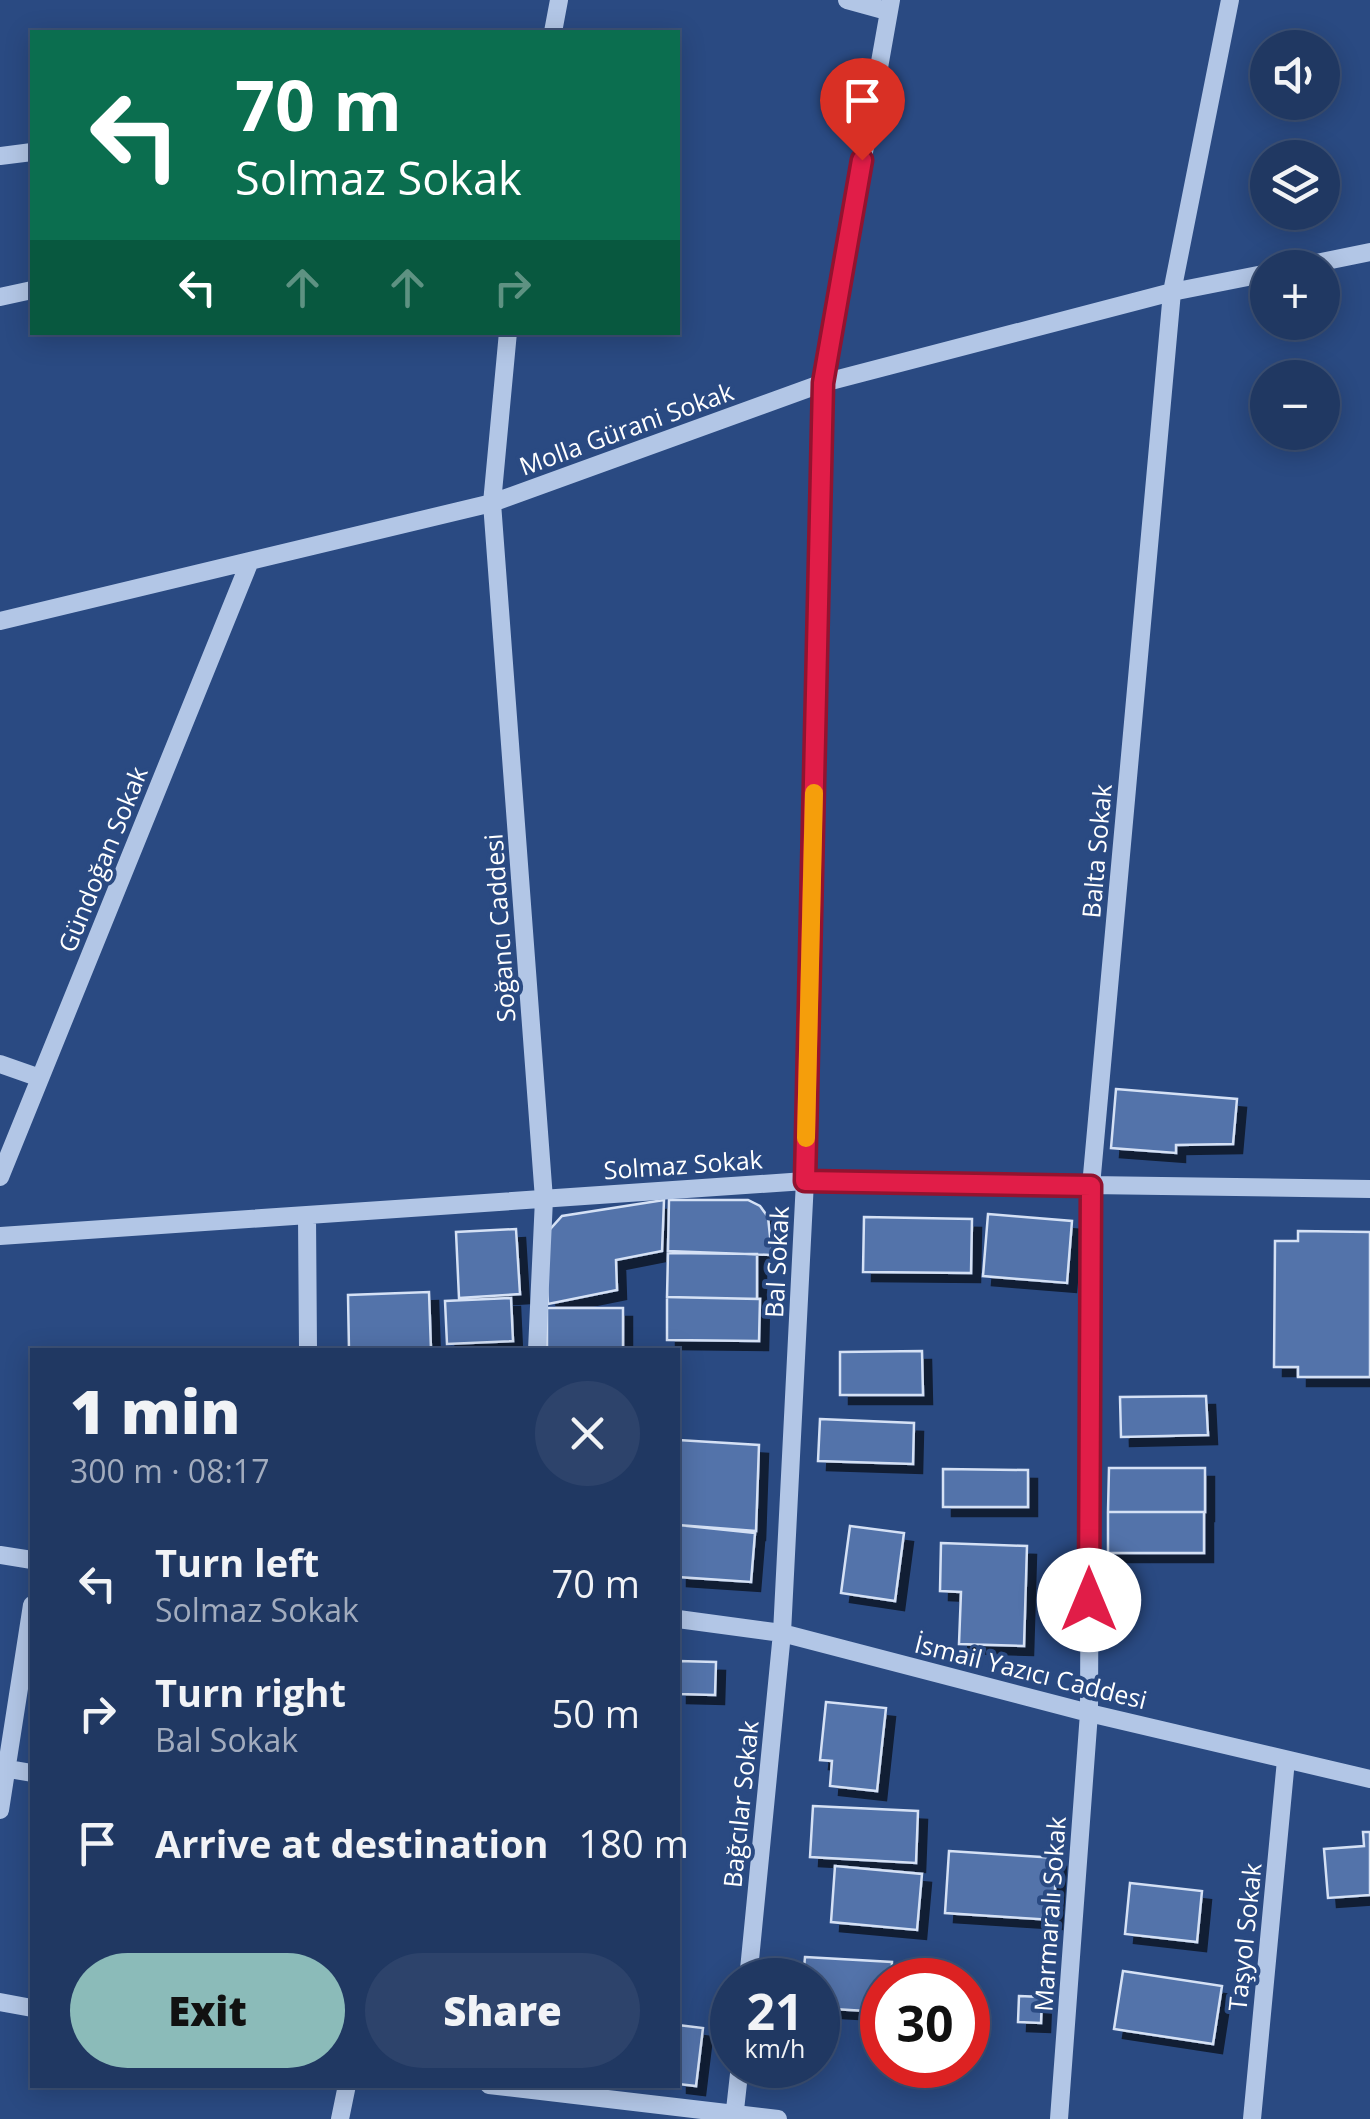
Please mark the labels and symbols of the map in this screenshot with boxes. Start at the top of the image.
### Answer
pin [820,58,905,161]
street label: Molla Gürani Sokak [514,374,738,482]
street label: Gündoğan Sokak [49,761,155,957]
street label: Balta Sokak [1073,782,1119,920]
street label: Soğancı Caddesi [475,833,523,1023]
street label: Solmaz Sokak [602,1141,764,1187]
street label: Bal Sokak [756,1205,796,1319]
position arrow [1037,1548,1141,1652]
street label: İsmail Yazıcı Caddesi [911,1626,1151,1716]
street label: Bağcılar Sokak [714,1719,766,1889]
street label: Marmaralı Sokak [1025,1815,1073,2013]
street label: Taşyol Sokak [1219,1861,1269,2013]
speed limit sign: 30 [860,1958,990,2088]

